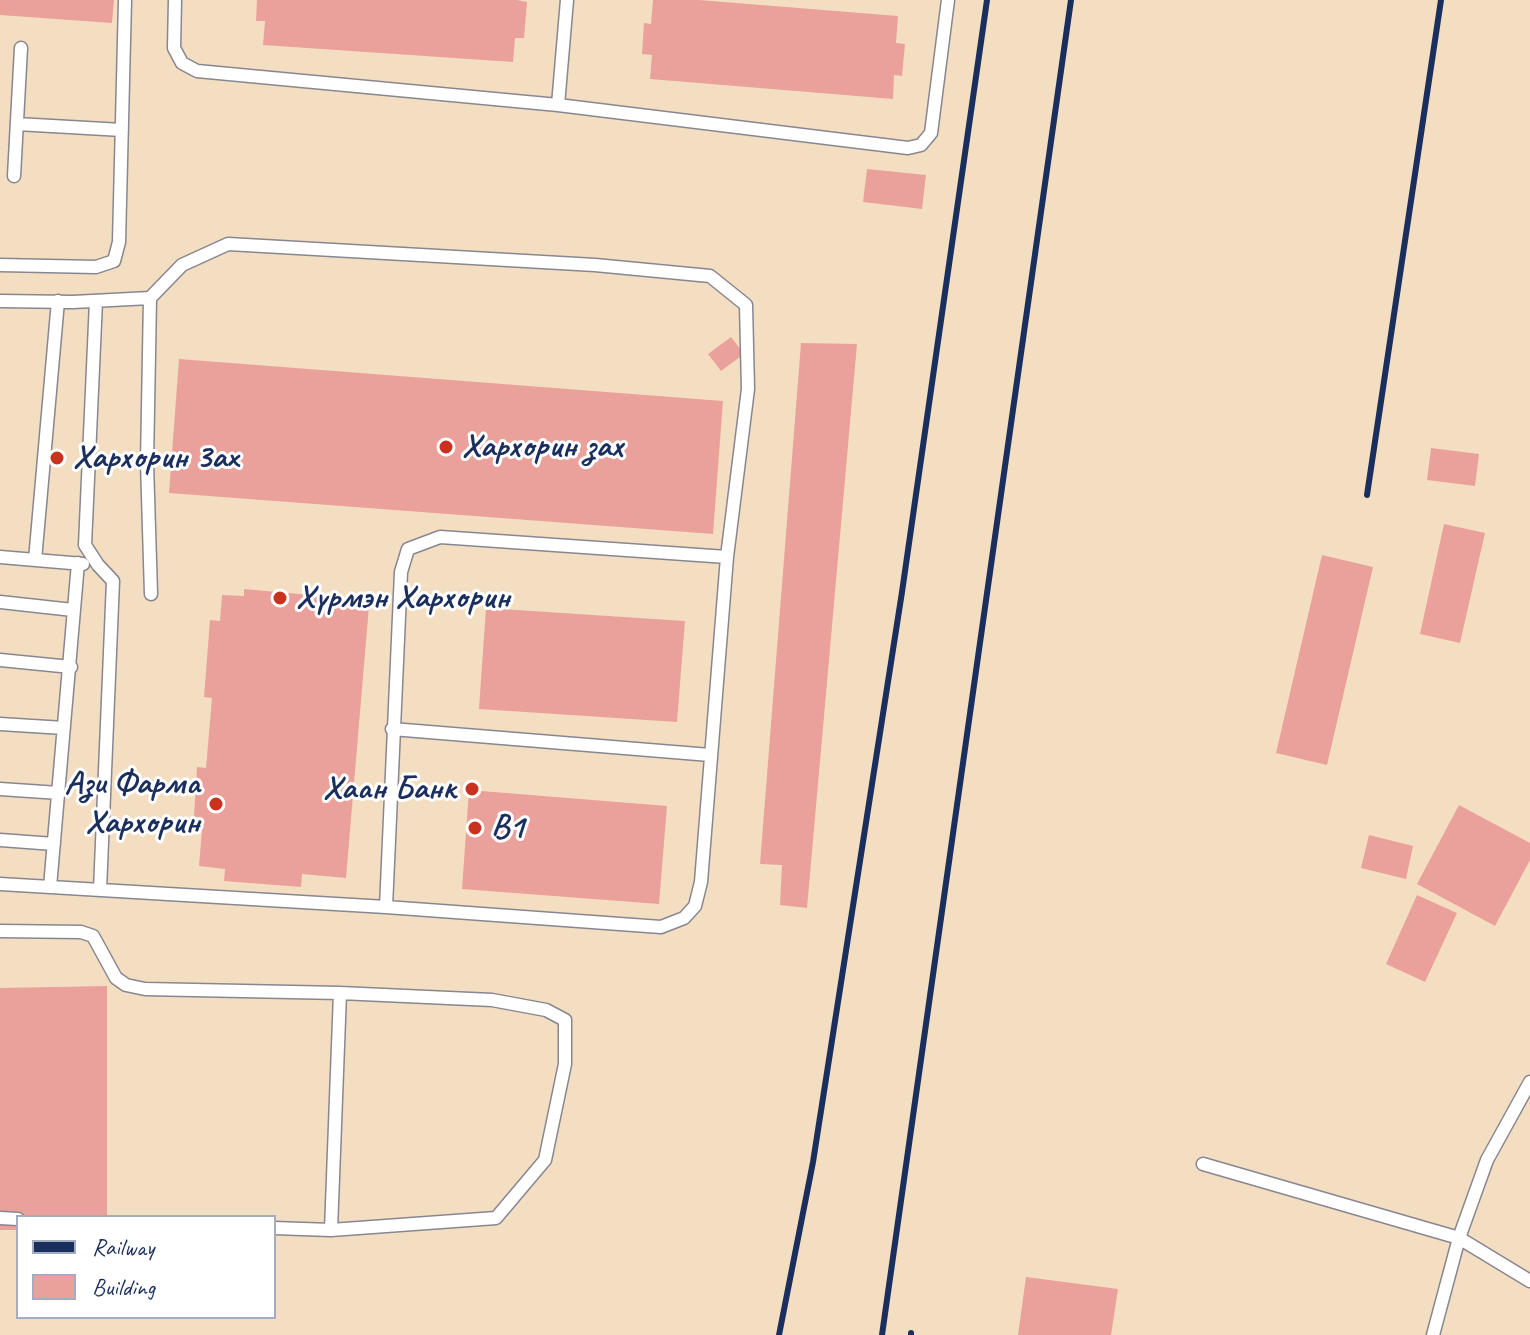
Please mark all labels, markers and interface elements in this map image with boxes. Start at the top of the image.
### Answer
place label: Хархорин зах [462,427,623,467]
place label: Хархорин 3ах [73,438,238,478]
marker: Хархорин зах [437,438,455,456]
marker: Хархорин 3ах [48,449,66,467]
place label: Хүрмэн Хархорин [296,578,510,618]
marker: Хүрмэн Хархорин [271,589,289,607]
place label: Ази Фарма Хархорин [65,764,200,844]
place label: Хаан Банк [323,769,456,809]
marker: Хаан Банк [463,780,481,798]
marker: Ази Фарма Хархорин [207,795,225,813]
place label: B1 [491,808,524,848]
marker: B1 [466,819,484,837]
legend [16,1215,276,1319]
text: Railway [92,1232,154,1262]
text: Building [92,1272,155,1302]

